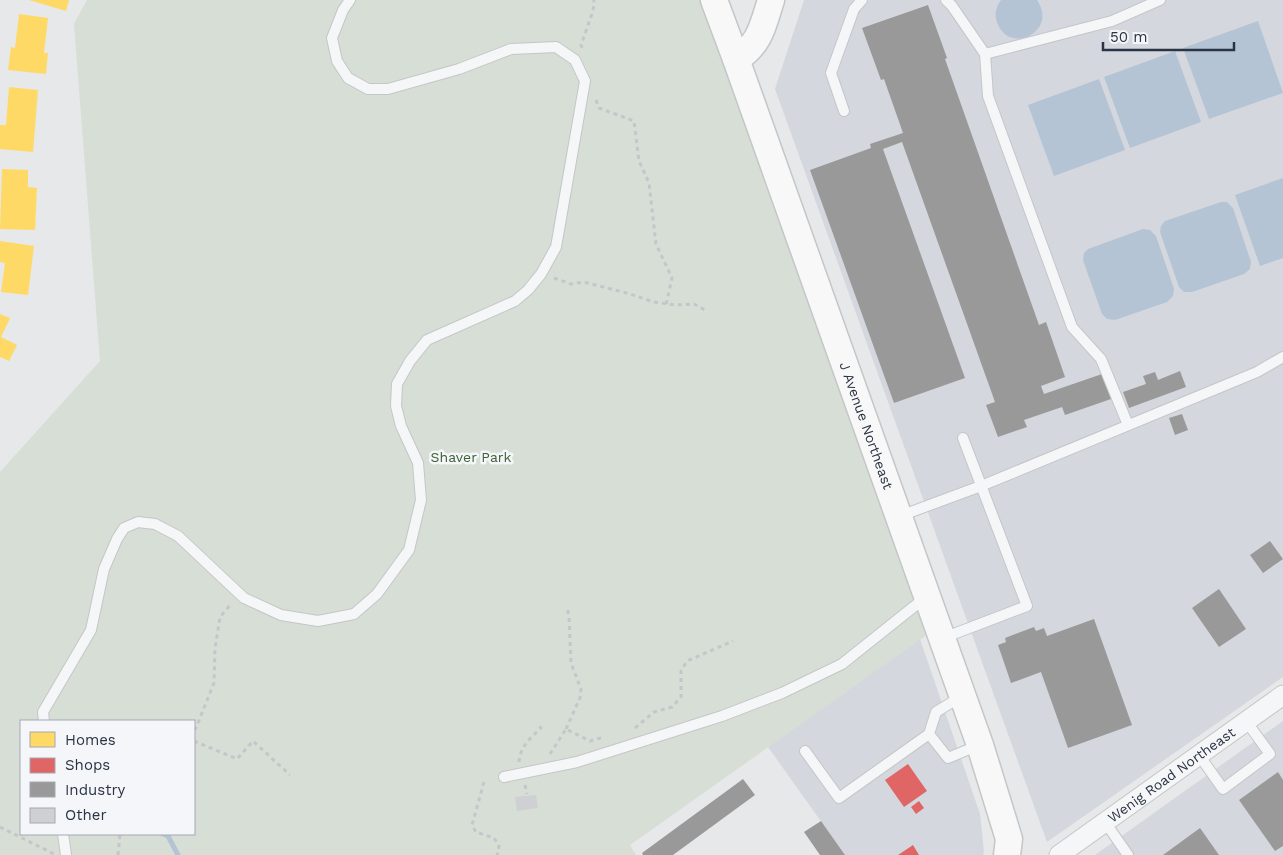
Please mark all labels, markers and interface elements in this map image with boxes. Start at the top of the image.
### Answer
scale bar [1103,20,1234,52]
text: 50 m [1110,28,1147,46]
street label: J Avenue Northeast [836,360,896,492]
park label: Shaver Park [431,449,512,465]
legend [20,720,195,835]
street label: Wenig Road Northeast [1105,724,1238,826]
text: Homes [65,731,116,749]
text: Shops [65,756,110,774]
text: Industry [65,781,126,799]
text: Other [65,806,107,824]

